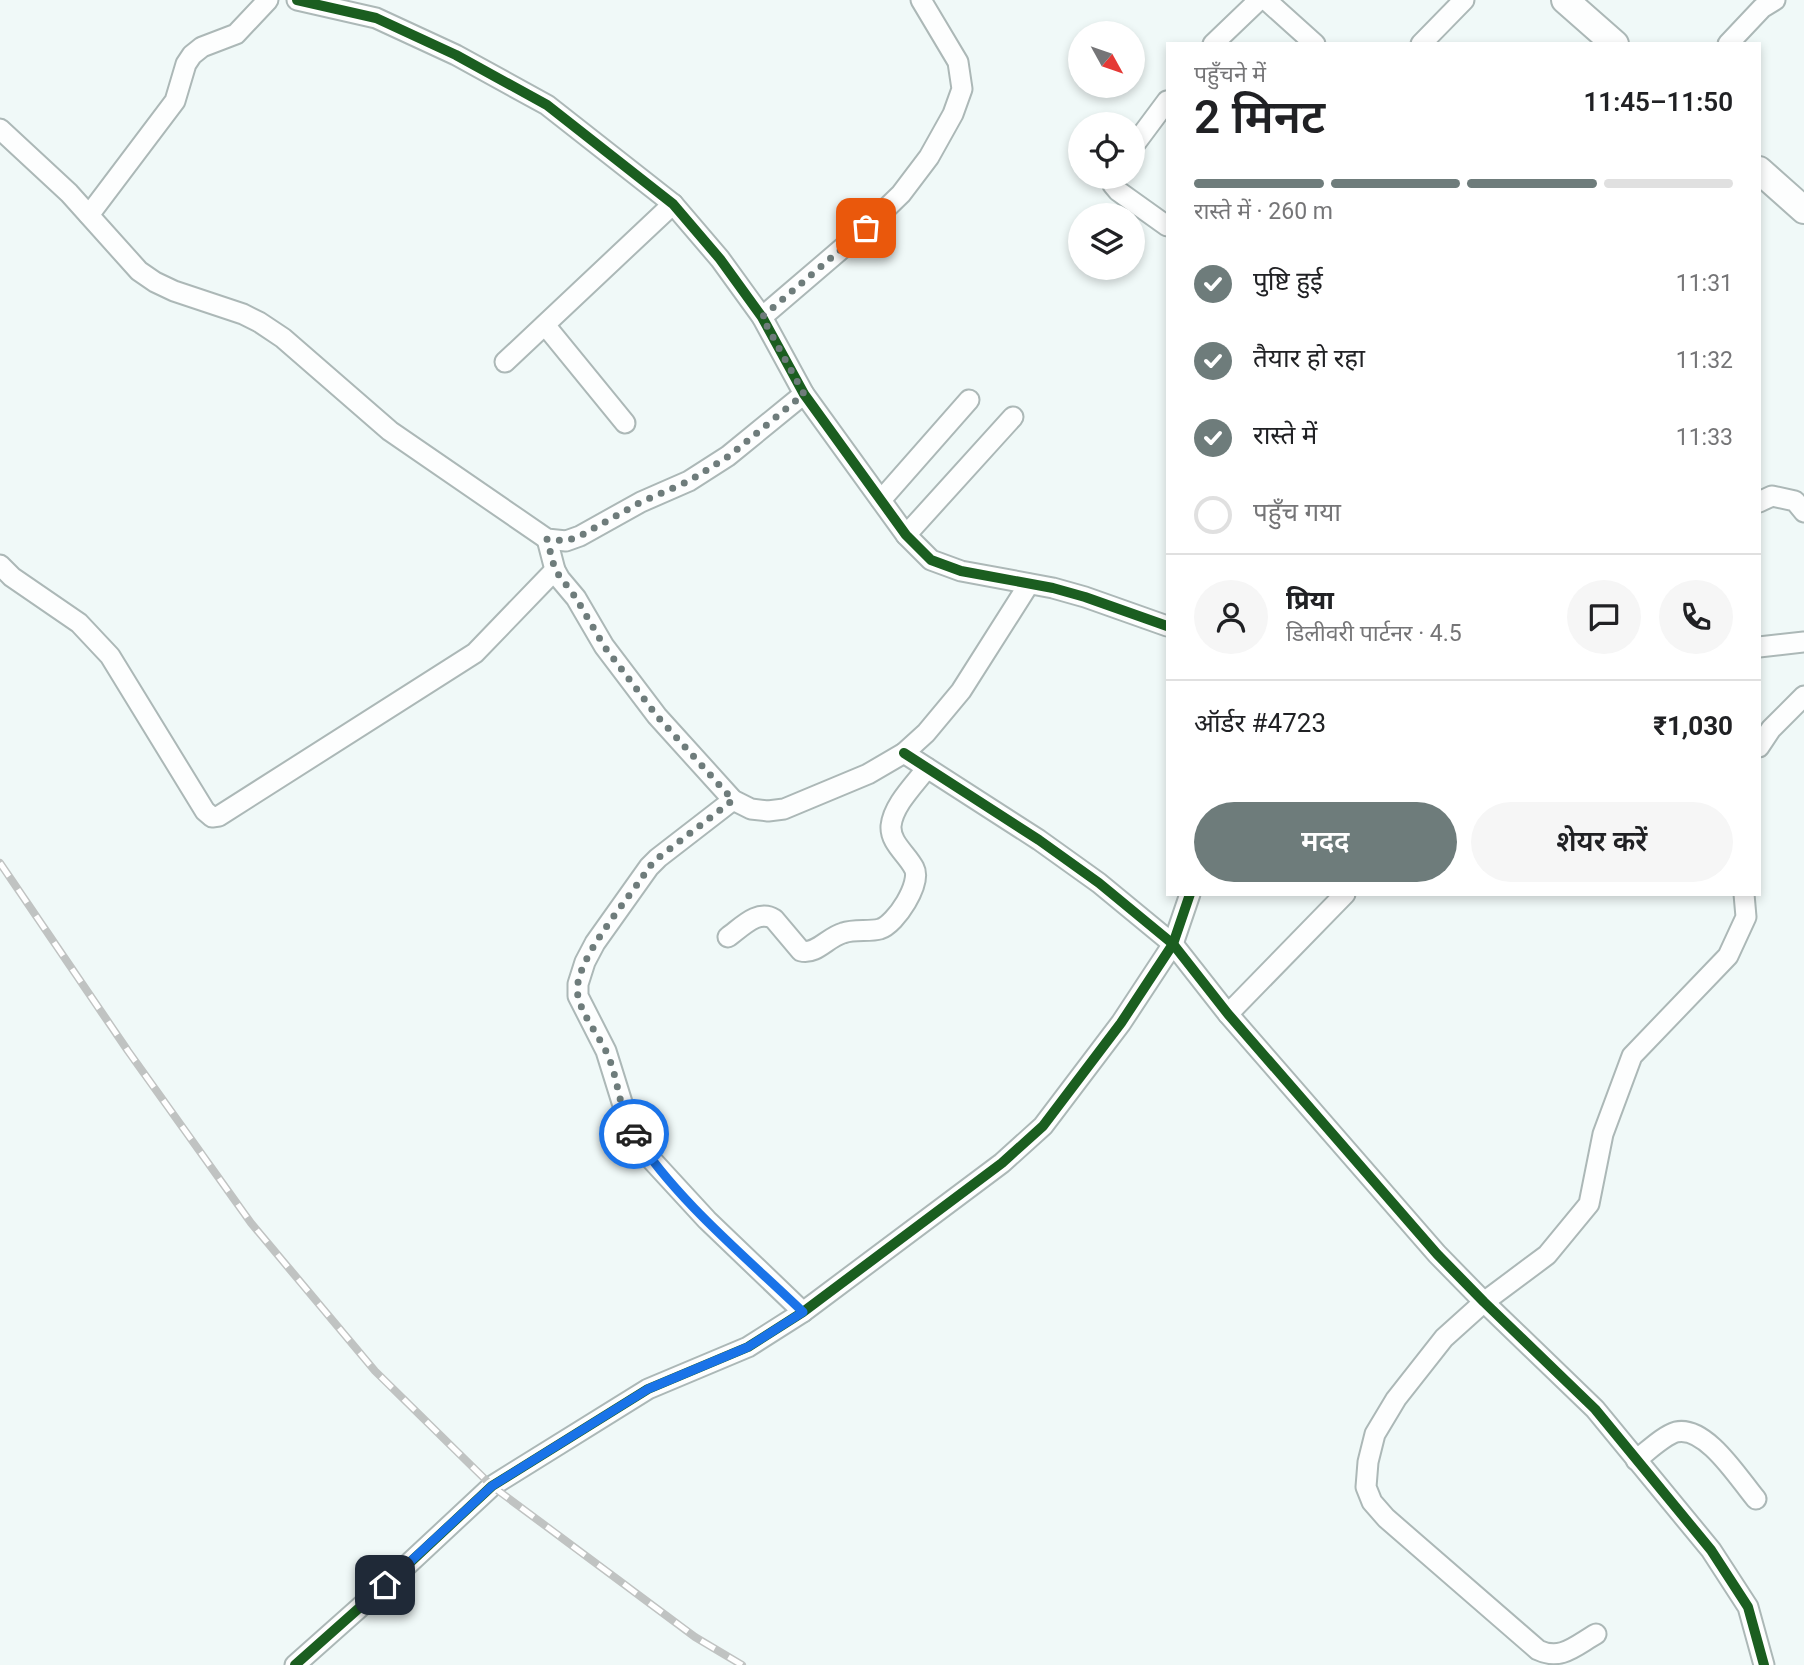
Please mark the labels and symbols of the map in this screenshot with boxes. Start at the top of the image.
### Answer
north arrow [1068,21,1144,98]
pin [836,198,896,258]
courier [599,1099,669,1169]
pin [355,1555,415,1615]

